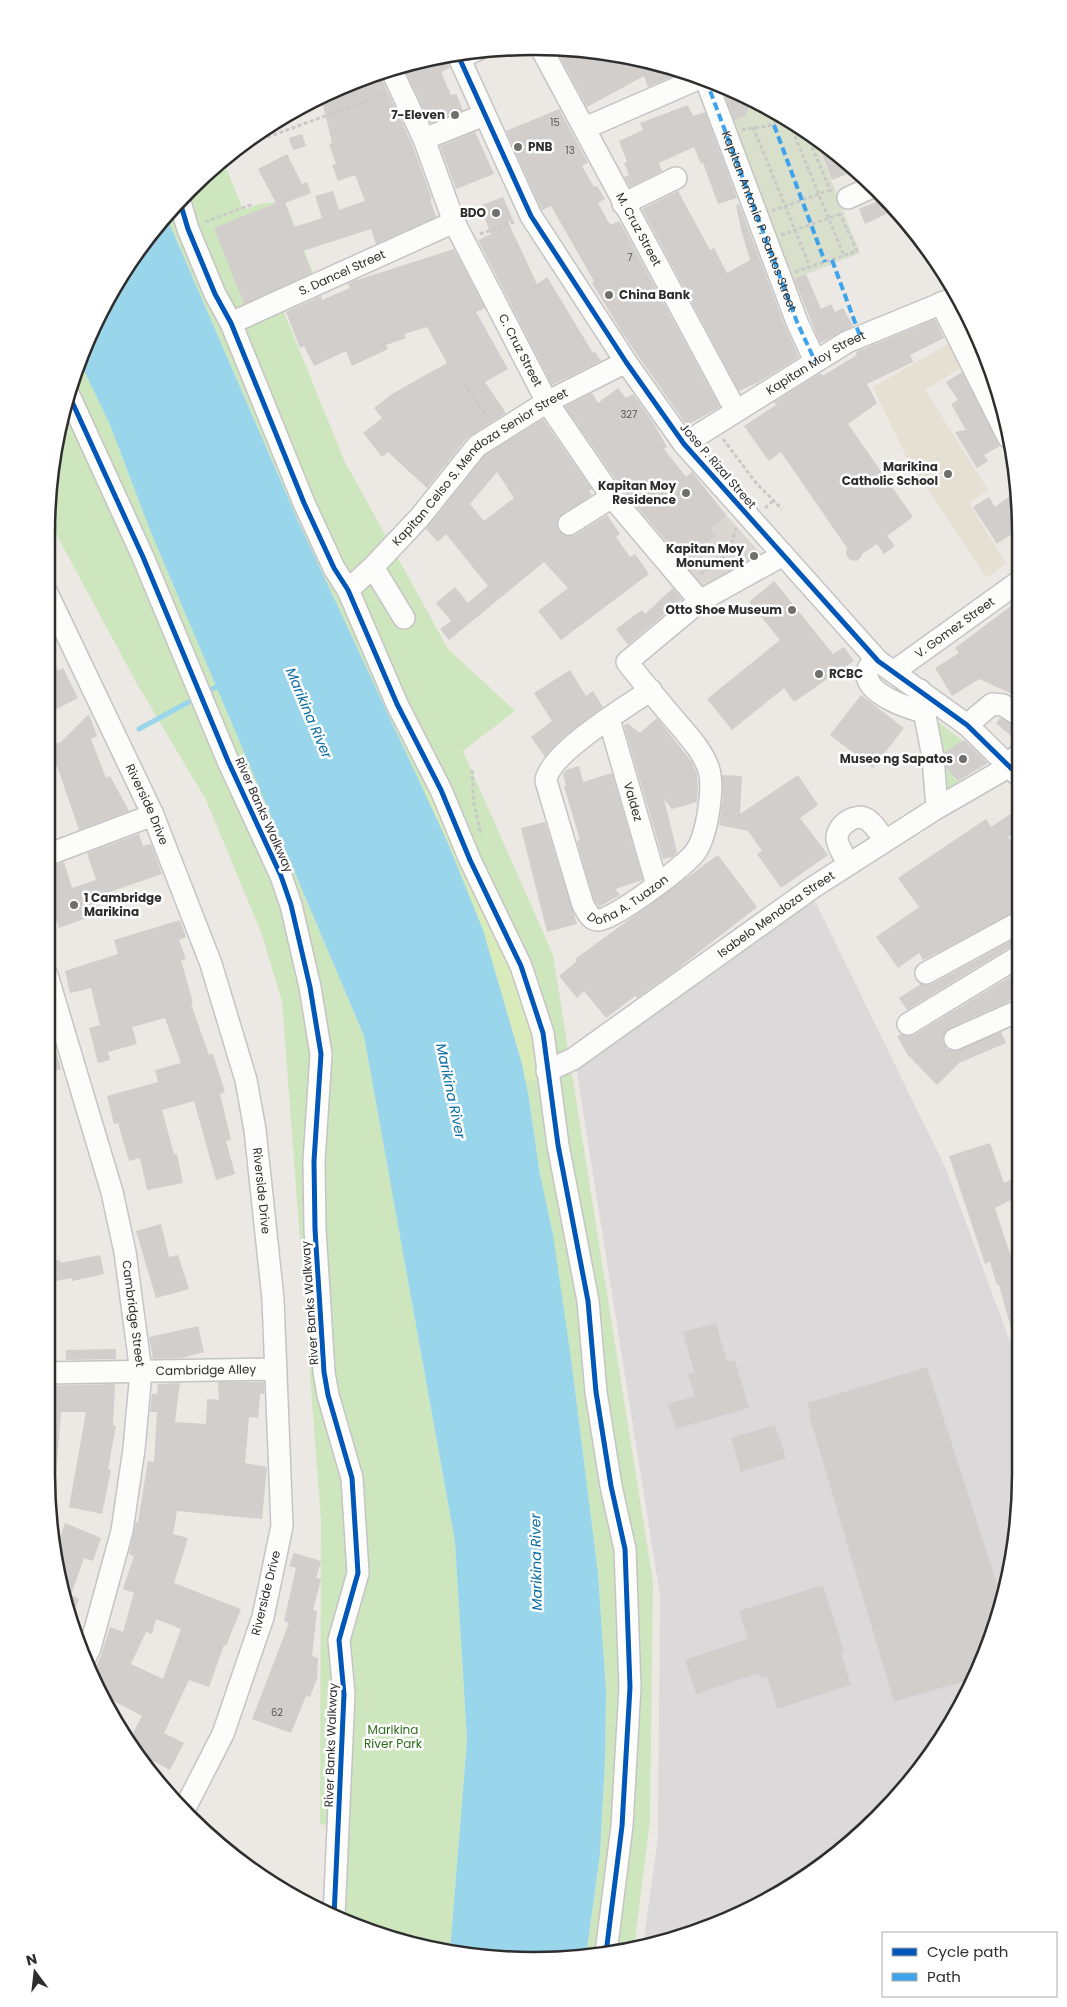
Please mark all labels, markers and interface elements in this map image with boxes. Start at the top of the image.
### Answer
place label: 7-Eleven [391,106,445,123]
marker: 7-Eleven [449,109,461,121]
house number: 15 [550,115,560,130]
street label: Kapitan Antonio P. Santos Street [718,129,801,314]
place label: PNB [528,138,553,155]
marker: PNB [512,141,524,153]
house number: 13 [565,143,575,158]
street label: M. Cruz Street [612,189,666,269]
place label: BDO [460,204,487,221]
marker: BDO [490,207,502,219]
street label: S. Dancel Street [296,245,388,299]
house number: 7 [627,250,633,265]
place label: China Bank [619,286,691,303]
marker: China Bank [603,289,615,301]
street label: C. Cruz Street [495,310,547,390]
street label: Kapitan Moy Street [763,326,868,399]
street label: Kapitan Celso S. Mendoza Senior Street [388,384,571,550]
house number: 327 [620,407,638,422]
street label: Jose P. Rizal Street [676,419,760,512]
place label: Marikina Catholic School [842,458,938,489]
marker: Marikina Catholic School [942,468,954,480]
place label: Kapitan Moy Residence [598,477,677,508]
marker: Kapitan Moy Residence [680,487,692,499]
place label: Kapitan Moy Monument [666,540,744,571]
marker: Kapitan Moy Monument [748,550,760,562]
street label: V. Gomez Street [911,593,998,662]
place label: Otto Shoe Museum [666,601,782,618]
marker: Otto Shoe Museum [786,604,798,616]
water label: Marikina River [281,664,337,762]
place label: RCBC [829,665,863,682]
marker: RCBC [813,668,825,680]
place label: Museo ng Sapatos [840,750,953,767]
marker: Museo ng Sapatos [957,753,969,765]
street label: River Banks Walkway [231,754,298,875]
street label: Riverside Drive [122,761,173,847]
street label: Valdez [620,780,647,823]
street label: Isabelo Mendoza Street [714,867,838,961]
street label: Doña A. Tuazon [583,871,672,928]
place label: 1 Cambridge Marikina [84,889,162,920]
marker: 1 Cambridge Marikina [68,899,80,911]
water label: Marikina River [431,1041,471,1141]
street label: Riverside Drive [249,1147,275,1235]
street label: River Banks Walkway [297,1240,322,1366]
street label: Cambridge Street [118,1259,149,1368]
street label: Cambridge Alley [156,1360,257,1379]
water label: Marikina River [525,1512,547,1611]
street label: Riverside Drive [247,1549,284,1637]
street label: River Banks Walkway [320,1682,341,1808]
house number: 62 [271,1705,283,1720]
park label: Marikina River Park [364,1721,423,1752]
legend [882,1932,1057,1997]
text: Cycle path [927,1941,1008,1962]
north arrow [10,1947,60,1997]
text: N [24,1948,39,1970]
text: Path [927,1966,961,1987]

